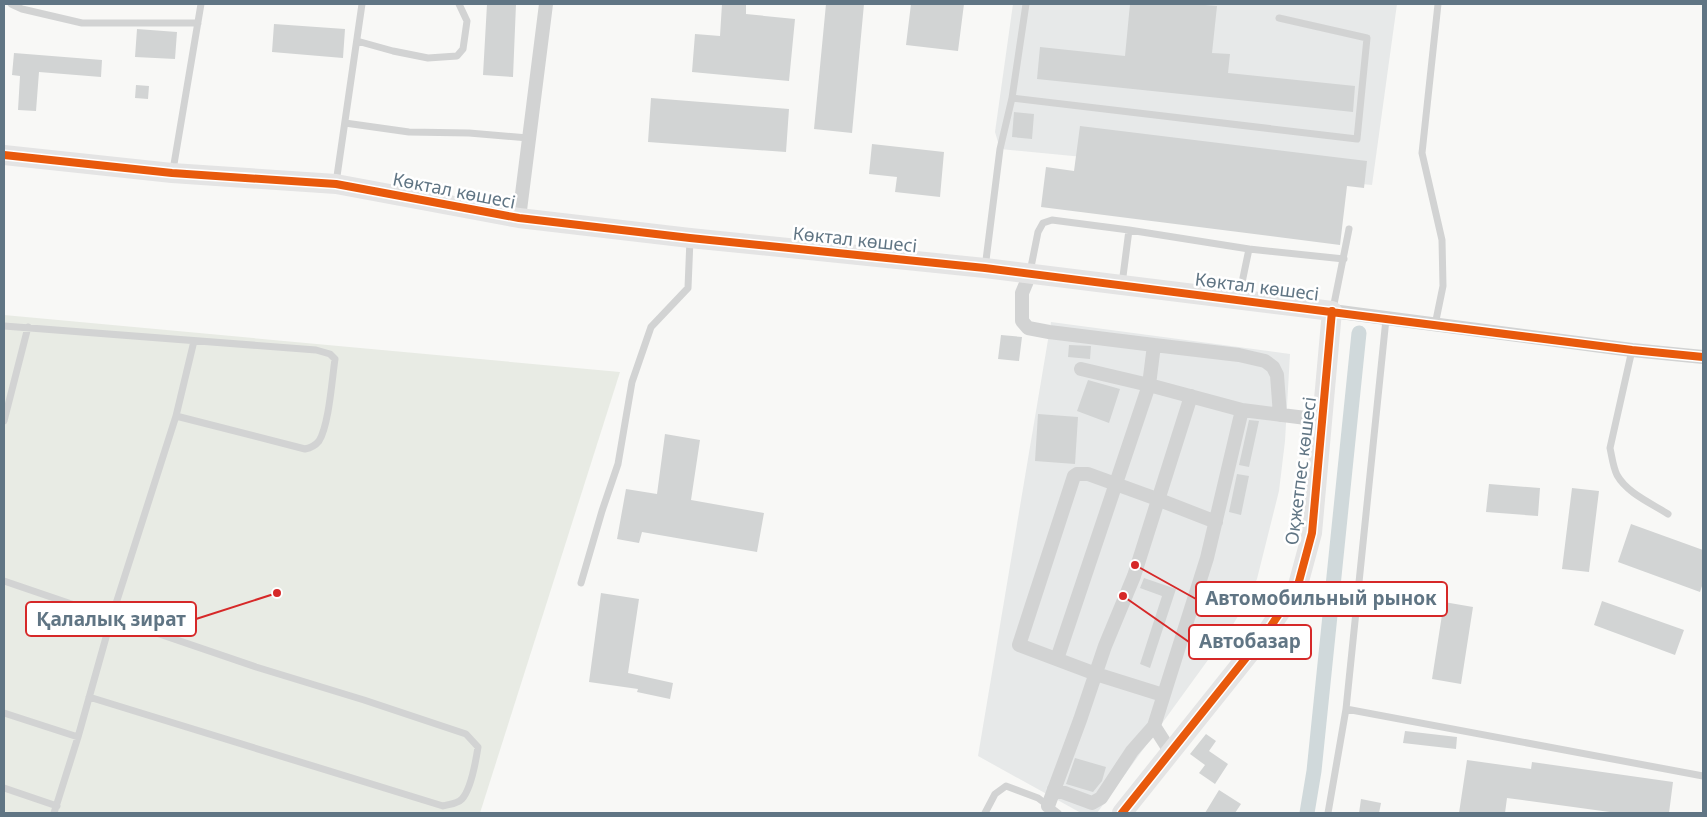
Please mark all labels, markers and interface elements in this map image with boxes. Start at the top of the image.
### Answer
street label: Көктал көшесі [391,166,518,214]
street label: Көктал көшесі [792,221,918,257]
street label: Көктал көшесі [1194,266,1321,306]
street label: Оқжетпес көшесі [1279,395,1321,546]
callout: Автомобильный рынок [1196,582,1447,616]
text: Автомобильный рынок [1205,585,1437,611]
callout: Қалалық зират [26,602,196,636]
text: Қалалық зират [36,606,186,632]
callout: Автобазар [1189,625,1311,659]
text: Автобазар [1199,628,1301,654]

